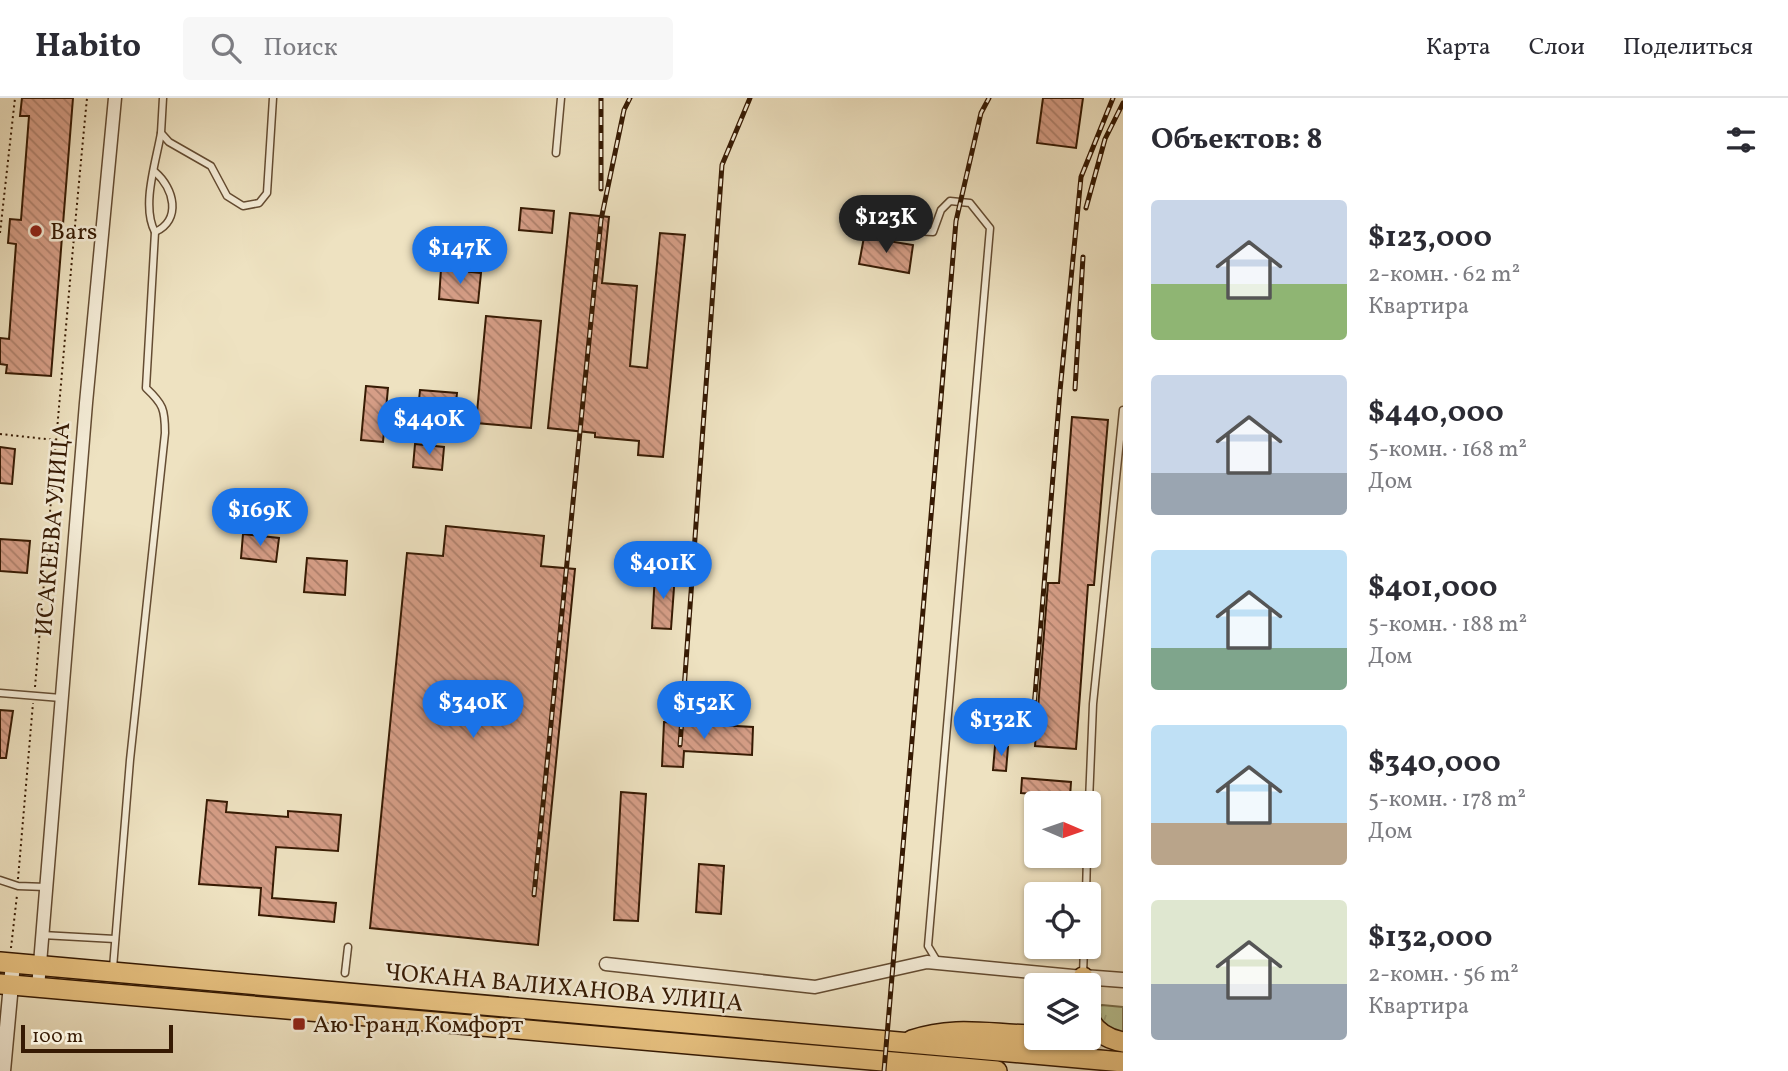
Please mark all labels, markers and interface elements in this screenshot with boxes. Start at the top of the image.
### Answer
search box [183,17,673,80]
text: Habito [35,25,141,71]
icon: search [207,29,245,67]
text: Поиск [263,30,338,66]
text: Карта [1426,31,1491,65]
text: Слои [1529,31,1585,65]
text: Поделиться [1623,31,1753,65]
text: Объектов: 8 [1151,119,1323,161]
icon: filters [1722,121,1760,159]
pin: $123K [837,195,935,255]
text: $123K [855,202,917,234]
place label: Bars [50,216,97,250]
text: $123,000 [1368,217,1492,259]
marker: Bars [28,223,44,239]
pin: $147K [411,226,509,286]
icon: home [1207,228,1291,312]
text: $147K [428,233,492,265]
text: 2-комн. · 62 m² [1368,259,1520,291]
text: Квартира [1368,291,1469,323]
text: $440,000 [1368,392,1504,434]
pin: $440K [380,398,478,457]
icon: home [1207,403,1291,487]
text: $440K [393,404,465,436]
street label: ИСАКЕЕВА УЛИЦА [28,421,80,637]
text: 5-комн. · 168 m² [1368,434,1527,466]
text: Дом [1368,466,1412,498]
pin: $169K [211,489,309,548]
text: $169K [228,495,292,527]
pin: $401K [614,542,712,601]
text: $401K [630,548,696,580]
text: $401,000 [1368,567,1498,609]
icon: home [1207,578,1291,662]
text: 5-комн. · 188 m² [1368,609,1527,641]
text: Дом [1368,641,1412,673]
pin: $340K [424,680,522,740]
pin: $152K [655,682,753,741]
text: $340K [439,687,507,719]
text: $152K [673,688,735,720]
pin: $132K [952,698,1050,758]
text: $132K [970,705,1032,737]
text: $340,000 [1368,742,1501,784]
icon: home [1207,753,1291,837]
text: 5-комн. · 178 m² [1368,784,1526,816]
north arrow [1024,791,1101,868]
map controls [1024,791,1101,1050]
text: Дом [1368,816,1412,848]
button: locate [1024,882,1101,959]
text: $132,000 [1368,917,1492,959]
icon: home [1207,928,1291,1012]
street label: ЧОКАНА ВАЛИХАНОВА УЛИЦА [383,956,745,1022]
text: 2-комн. · 56 m² [1368,959,1519,991]
button: layers [1024,973,1101,1050]
text: Квартира [1368,991,1469,1023]
place label: Аю Гранд Комфорт [313,1009,523,1043]
marker: Аю Гранд Комфорт [291,1016,307,1032]
scale bar [21,1022,173,1054]
text: 100 m [32,1024,83,1050]

